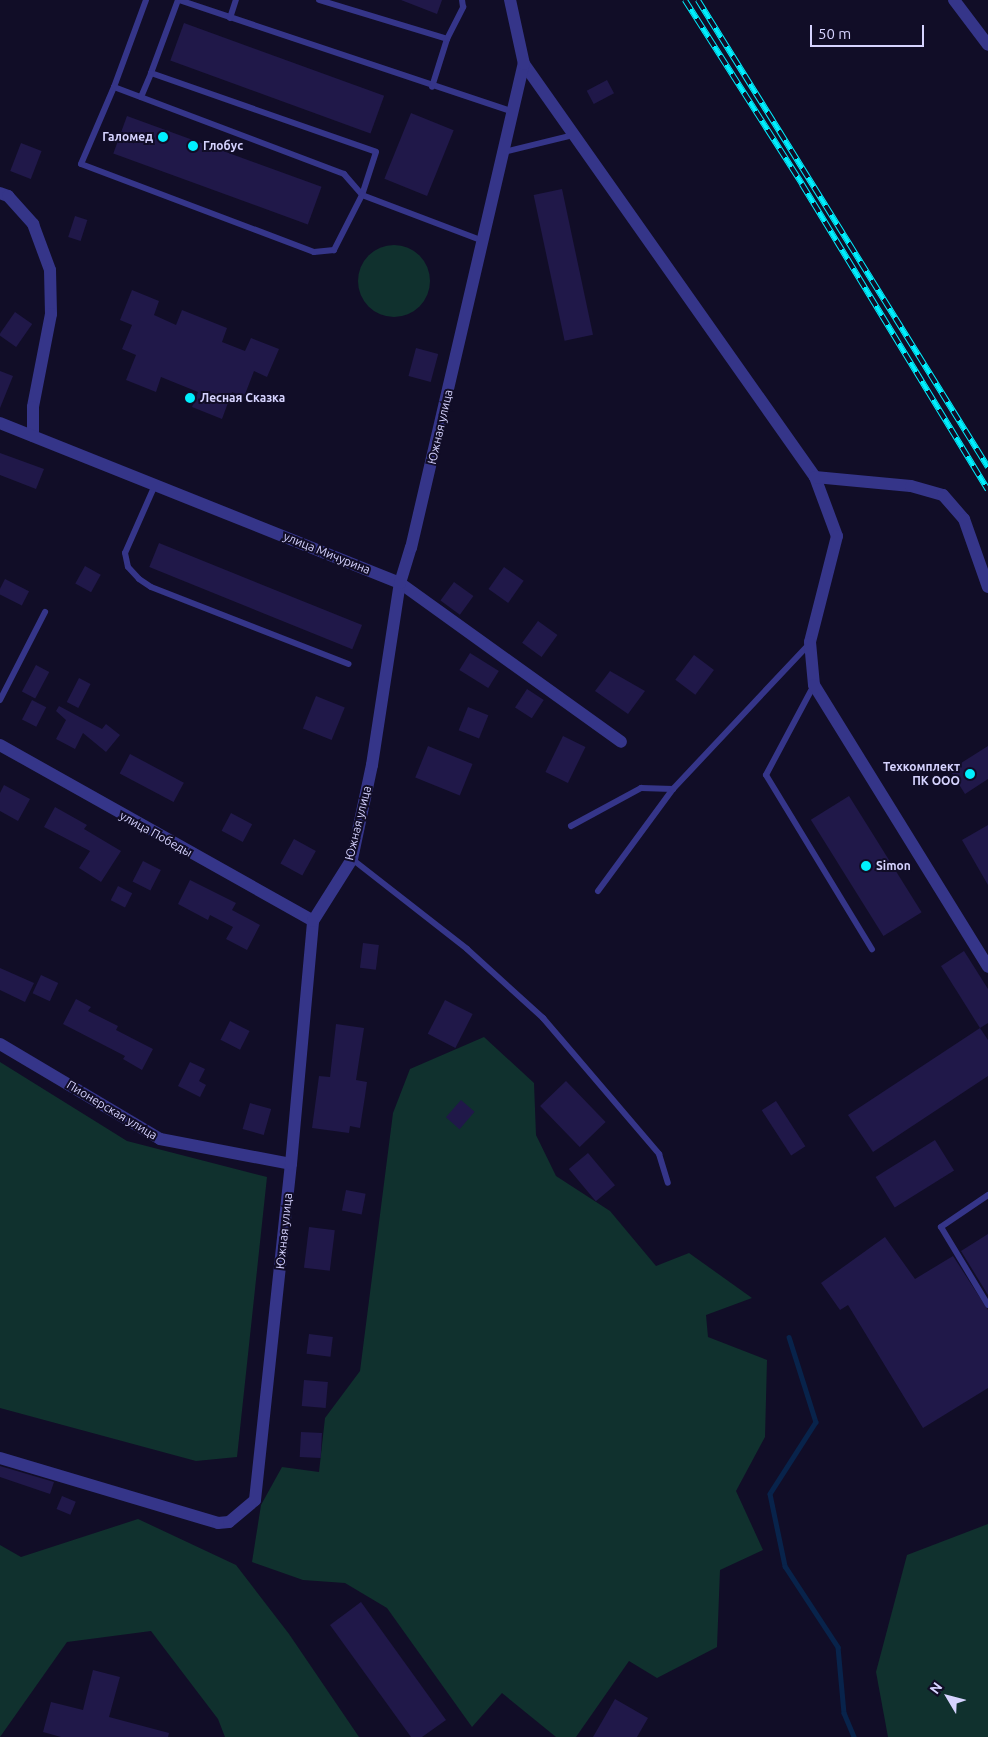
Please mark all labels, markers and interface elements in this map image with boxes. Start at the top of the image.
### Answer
scale bar [813,15,927,47]
text: 50 m [818,25,851,42]
place label: Галомед [102,130,153,144]
marker: Галомед [157,131,169,143]
place label: Глобус [203,139,243,153]
marker: Глобус [187,140,199,152]
street label: Южная улица [424,388,456,466]
place label: Лесная Сказка [200,391,285,405]
marker: Лесная Сказка [184,392,196,404]
street label: улица Мичурина [281,529,373,577]
place label: Техкомплект ПК ООО [883,760,960,788]
marker: Техкомплект ПК ООО [964,768,976,780]
street label: Южная улица [342,784,374,862]
street label: улица Победы [117,808,195,860]
place label: Simon [876,859,911,873]
marker: Simon [860,860,872,872]
street label: Пионерская улица [64,1077,160,1143]
street label: Южная улица [273,1192,295,1270]
north arrow [923,1672,973,1722]
text: N [926,1679,946,1697]

